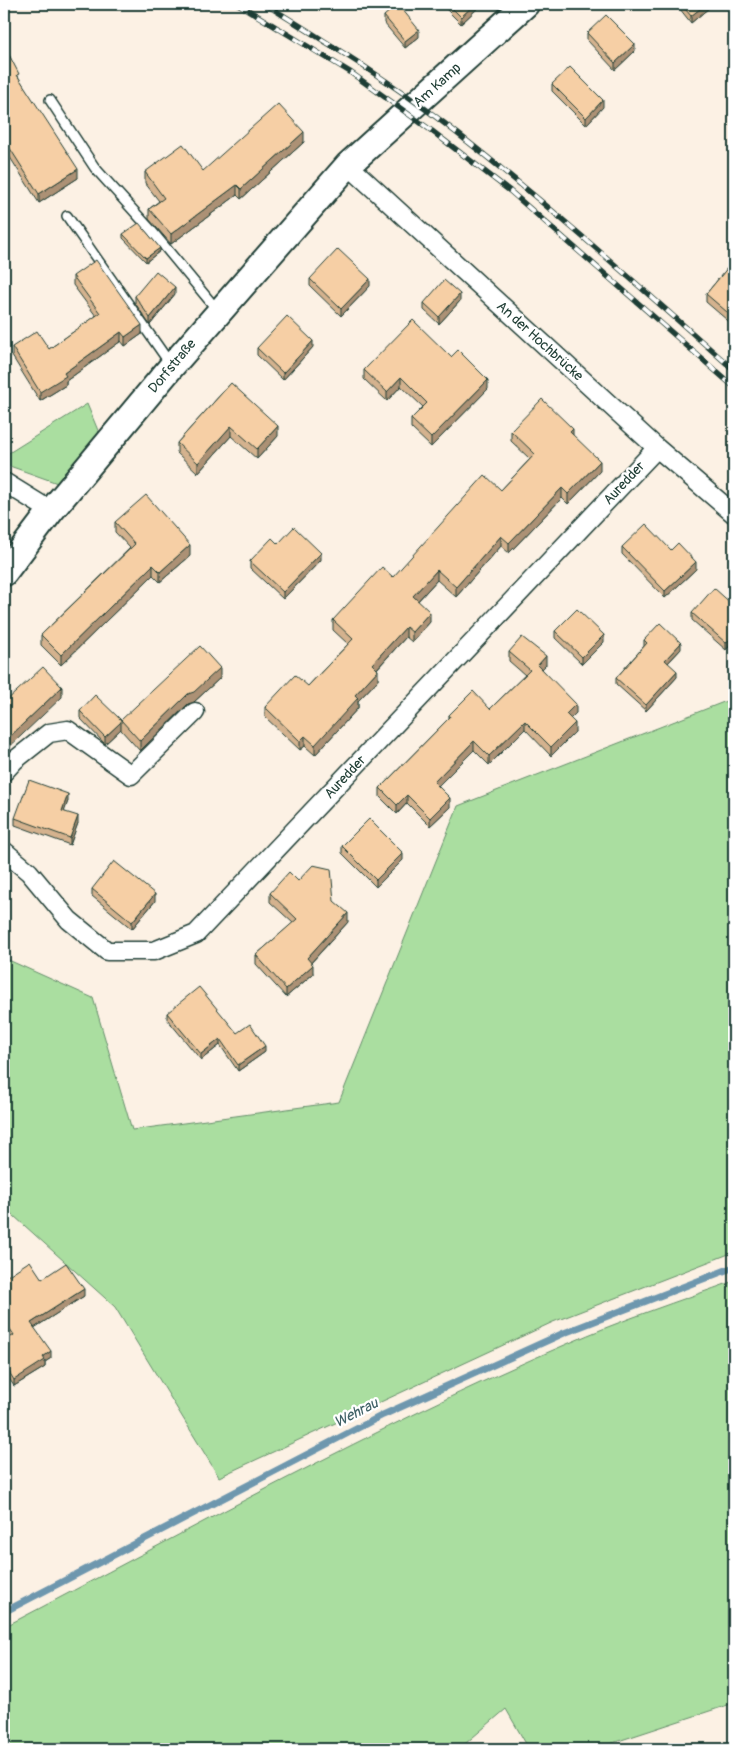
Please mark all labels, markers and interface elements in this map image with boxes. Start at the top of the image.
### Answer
street label: Am Kamp [410,59,465,111]
street label: An der Hochbrücke [493,298,587,385]
street label: Dorfstraße [145,336,199,396]
street label: Auredder [600,458,648,508]
street label: Auredder [321,752,369,802]
water label: Wehrau [331,1393,382,1432]

